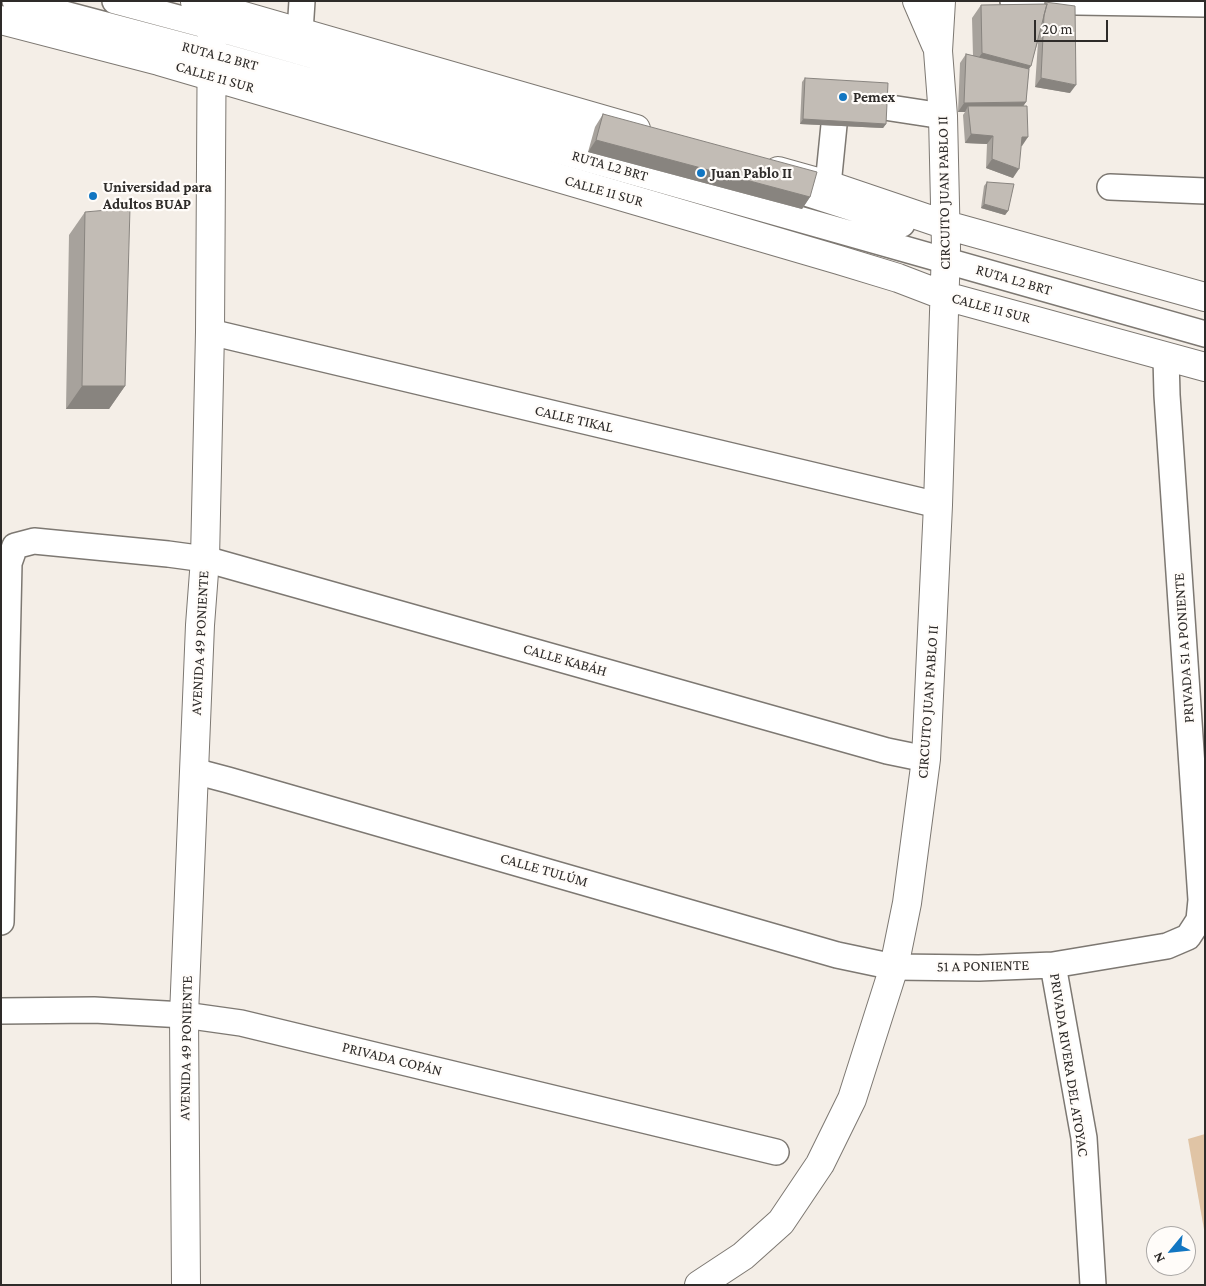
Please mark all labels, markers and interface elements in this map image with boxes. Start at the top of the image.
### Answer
scale bar [1036,10,1110,42]
text: 20 m [1042,21,1073,37]
street label: RUTA L2 BRT [180,37,260,75]
street label: CALLE 11 SUR [174,57,256,97]
place label: Pemex [853,88,895,106]
marker: Pemex [837,91,849,103]
street label: CIRCUITO JUAN PABLO II [934,116,954,270]
street label: RUTA L2 BRT [570,147,650,185]
place label: Juan Pablo II [711,164,792,182]
marker: Juan Pablo II [695,167,707,179]
street label: CALLE 11 SUR [563,171,645,211]
place label: Universidad para Adultos BUAP [103,178,212,213]
marker: Universidad para Adultos BUAP [87,190,99,202]
street label: RUTA L2 BRT [974,261,1054,299]
street label: CALLE 11 SUR [950,289,1032,327]
street label: CALLE TIKAL [533,401,615,437]
street label: AVENIDA 49 PONIENTE [187,570,213,716]
street label: PRIVADA 51 A PONIENTE [1170,572,1198,724]
street label: CIRCUITO JUAN PABLO II [914,625,942,779]
street label: CALLE KABÁH [521,639,609,681]
street label: CALLE TULÚM [498,849,590,891]
street label: 51 A PONIENTE [937,956,1029,976]
street label: PRIVADA RIVERA DEL ATOYAC [1046,972,1092,1158]
street label: AVENIDA 49 PONIENTE [176,975,196,1121]
street label: PRIVADA COPÁN [340,1038,444,1080]
north arrow [1146,1226,1196,1276]
text: N [1149,1250,1168,1266]

